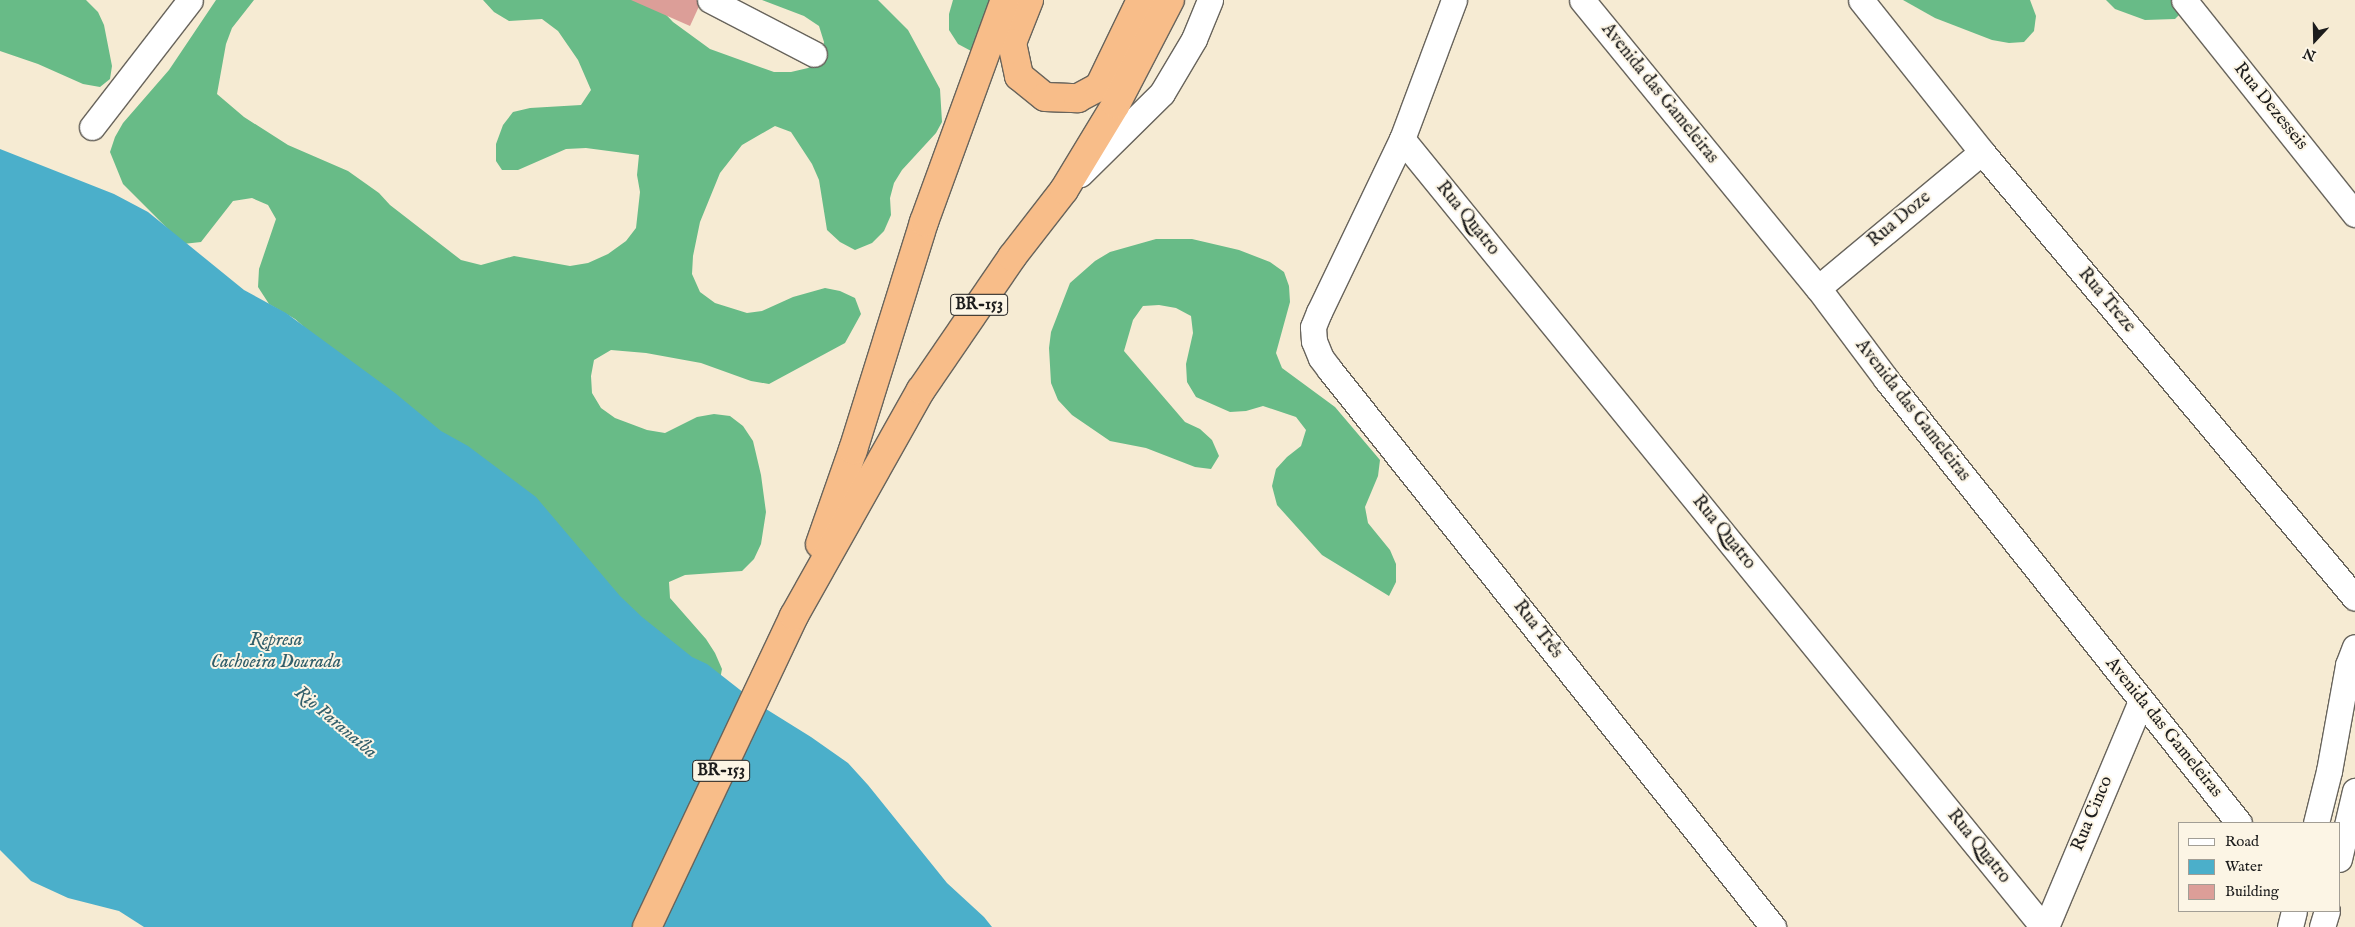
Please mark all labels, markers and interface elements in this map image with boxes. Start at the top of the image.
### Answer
north arrow [2290,15,2340,65]
street label: Avenida das Gameleiras [1596,20,1722,168]
text: N [2301,43,2319,65]
street label: Rua Dezesseis [2228,59,2312,155]
street label: Rua Quatro [1431,178,1503,260]
street label: Rua Doze [1864,187,1936,253]
street label: Rua Treze [2073,264,2139,338]
road number: BR-153 [949,292,1009,318]
street label: Avenida das Gameleiras [1850,336,1974,486]
street label: Rua Quatro [1687,492,1759,574]
street label: Rua Três [1508,597,1566,663]
water label: Represa Cachoeira Dourada [211,630,341,674]
street label: Avenida das Gameleiras [2100,654,2226,802]
water label: Rio Paranaíba [289,682,381,764]
road number: BR-153 [691,758,751,784]
street label: Rua Cinco [2068,773,2118,855]
street label: Rua Quatro [1942,806,2014,888]
legend [2178,822,2340,912]
text: Road [2225,832,2259,851]
text: Water [2225,857,2262,876]
text: Building [2225,882,2279,901]

